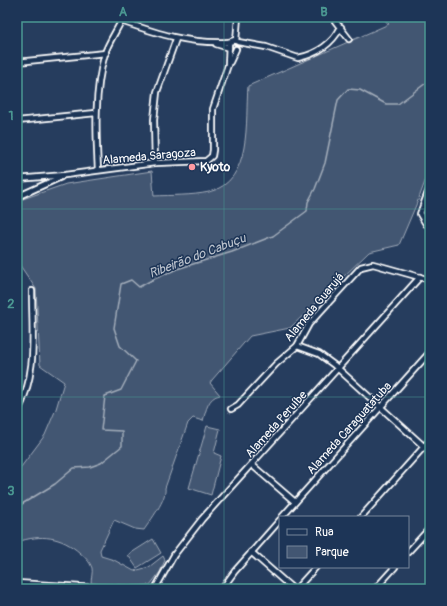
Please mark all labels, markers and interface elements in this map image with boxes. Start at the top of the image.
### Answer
text: A [119,4,128,20]
text: B [320,4,328,20]
text: 1 [8,108,14,124]
street label: Alameda Saragoza [102,145,197,168]
place label: Kyoto [200,160,231,175]
marker: Kyoto [187,162,197,172]
water label: Ribeirão do Cabuçu [147,230,249,282]
street label: Alameda Guarujá [281,270,348,345]
text: 2 [7,296,15,312]
street label: Alameda Caraguatatuba [304,379,395,478]
street label: Alameda Peruíbe [242,388,310,461]
text: 3 [7,483,15,499]
legend [279,516,409,568]
text: Rua [315,525,334,540]
text: Parque [315,545,349,560]

